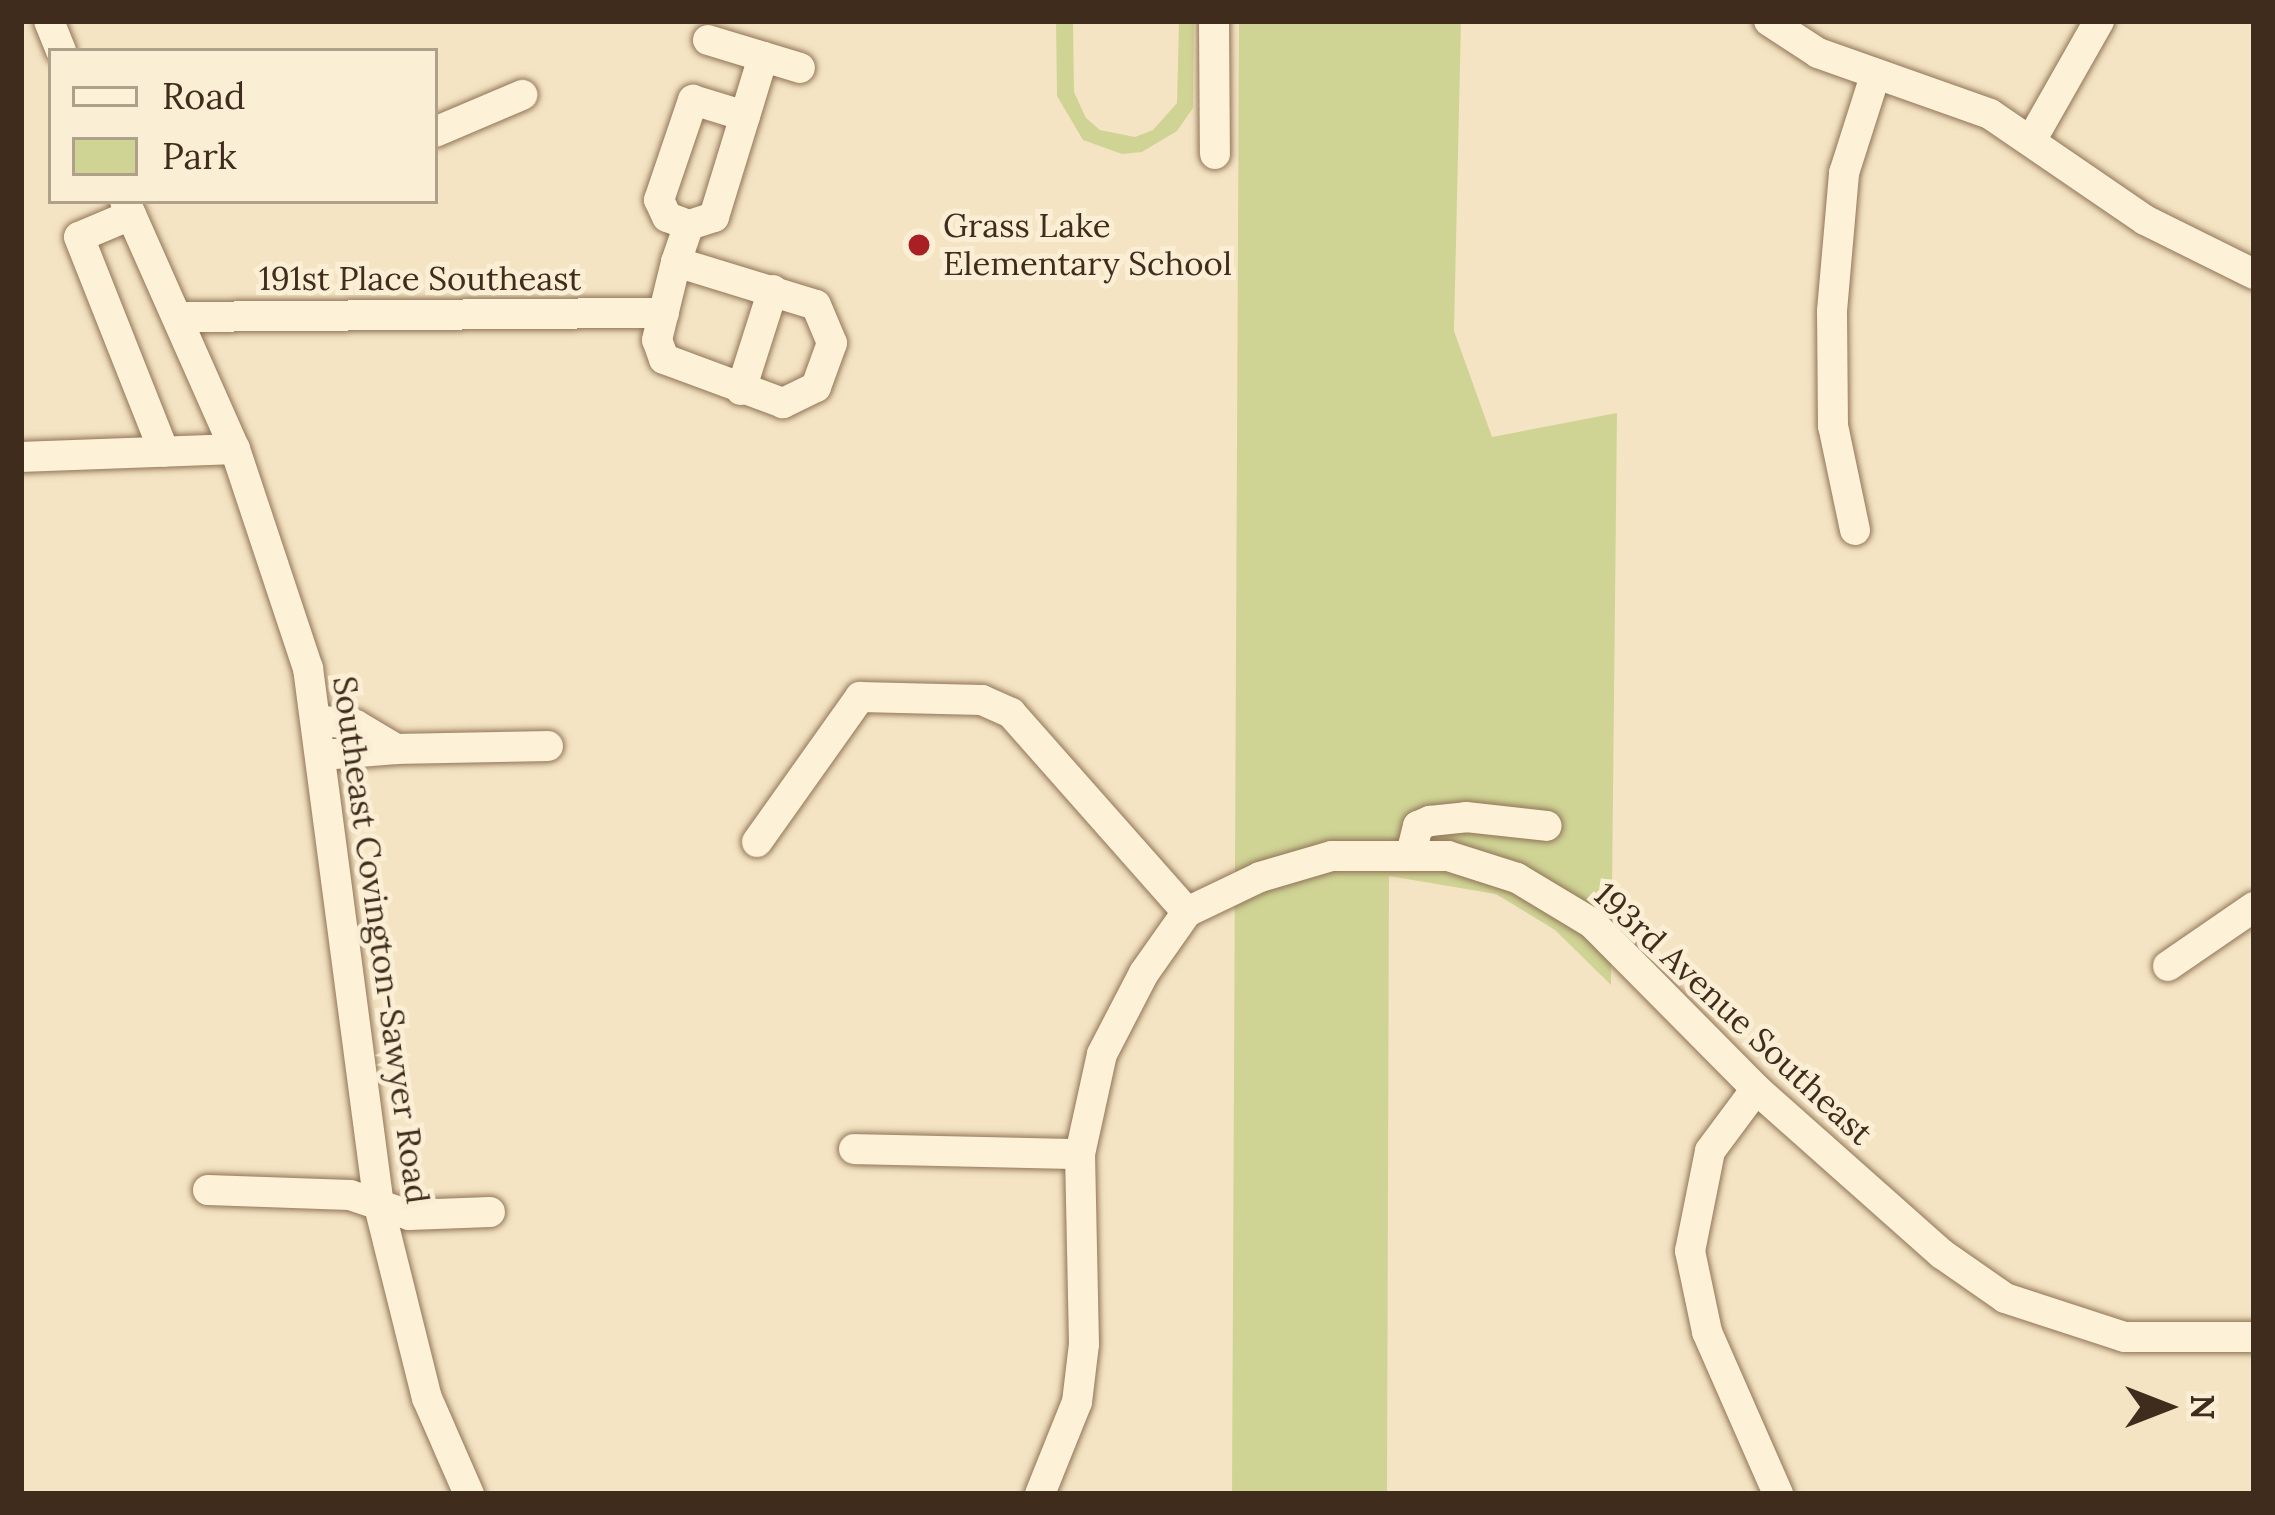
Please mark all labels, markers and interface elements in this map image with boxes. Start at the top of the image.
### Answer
legend [48,48,438,204]
text: Road [162,73,246,119]
text: Park [162,133,237,179]
place label: Grass Lake Elementary School [943,206,1232,284]
marker: Grass Lake Elementary School [906,232,932,258]
street label: 191st Place Southeast [259,259,581,299]
street label: Southeast Covington-Sawyer Road [324,674,438,1206]
street label: 193rd Avenue Southeast [1586,875,1880,1153]
north arrow [2107,1347,2227,1467]
text: N [2182,1394,2224,1420]

